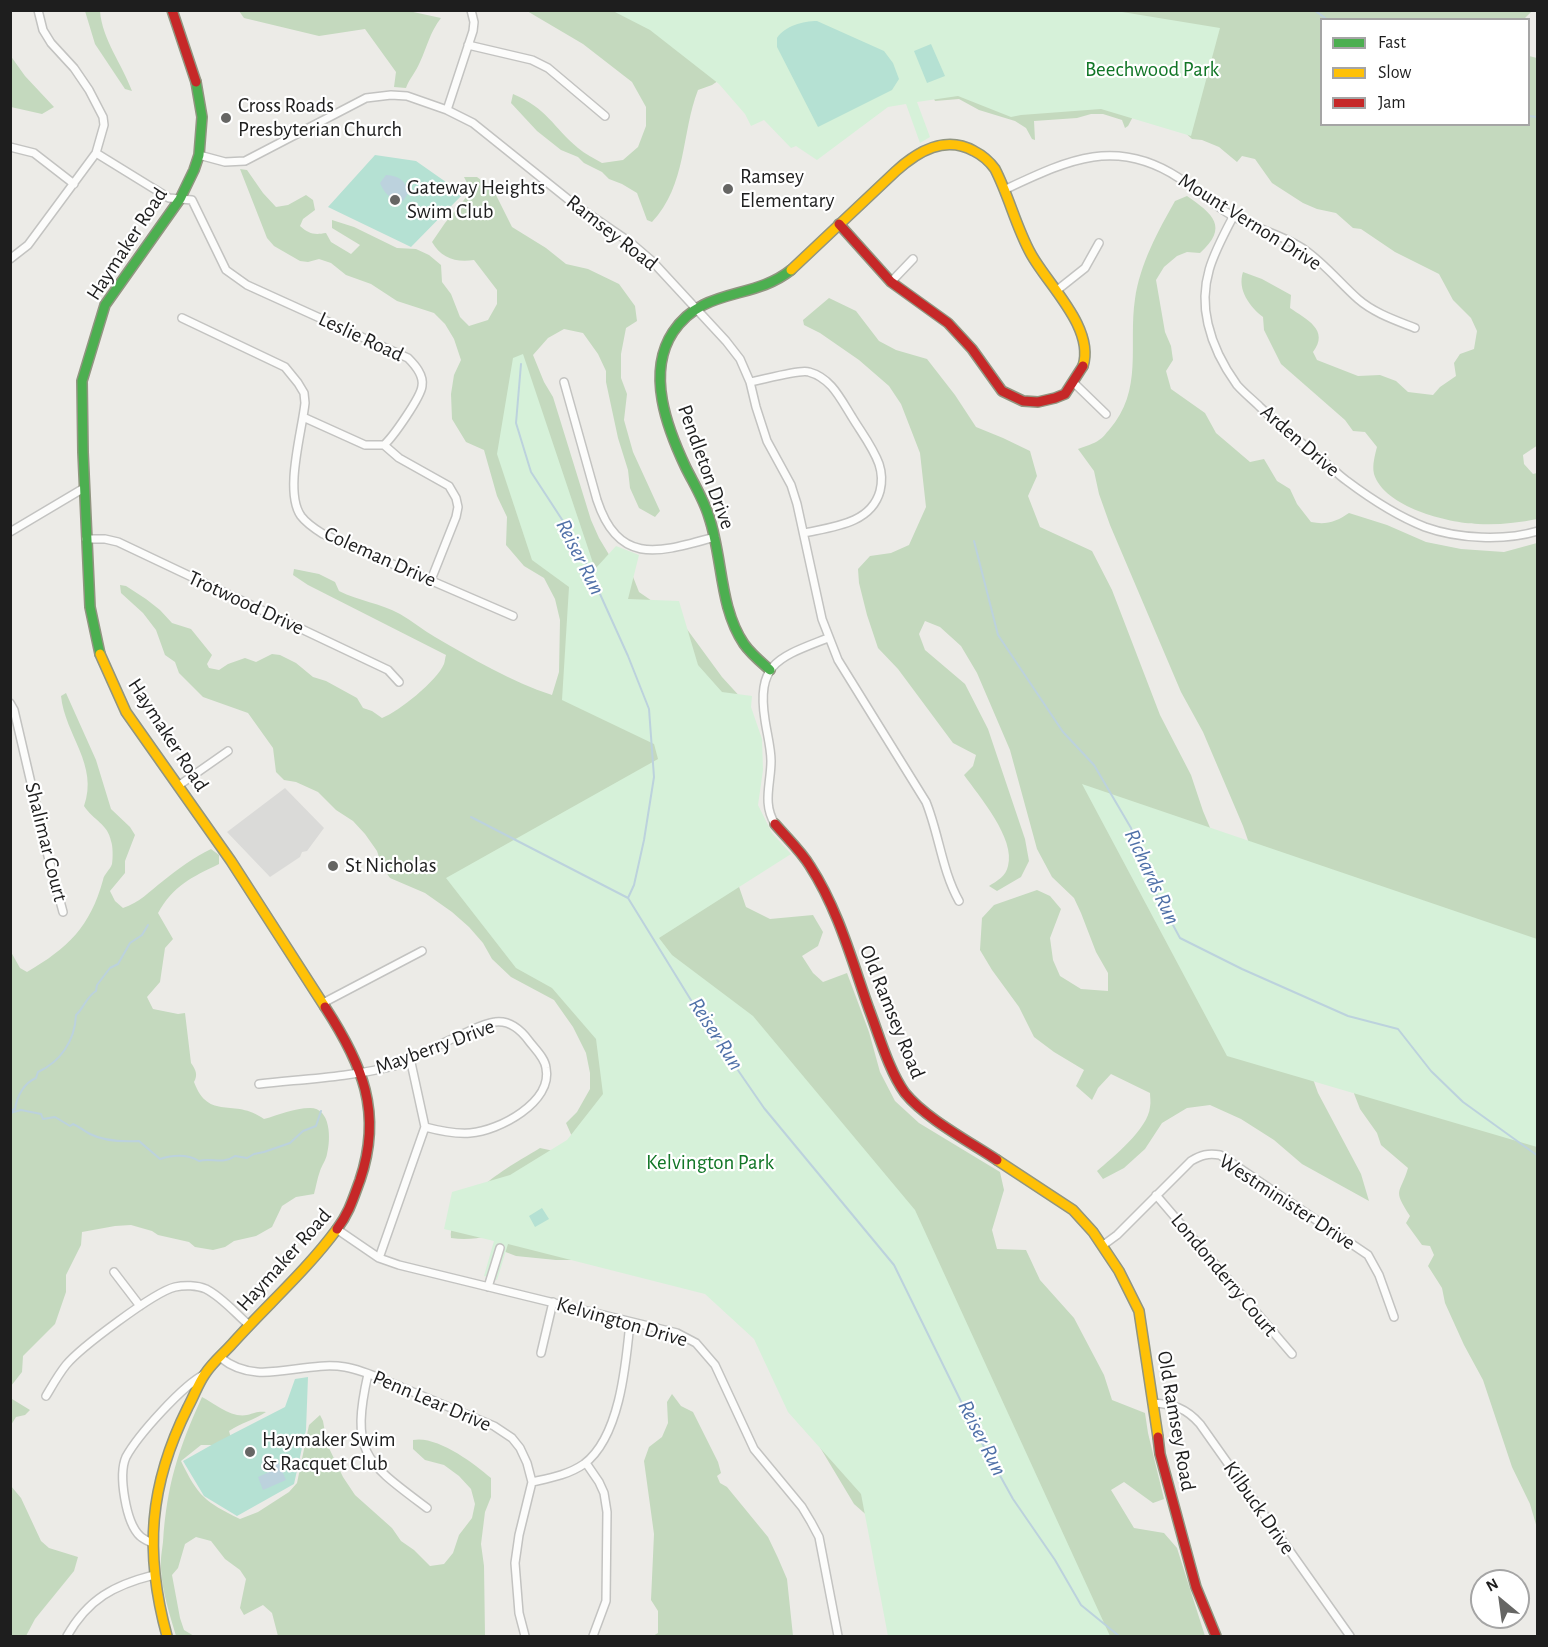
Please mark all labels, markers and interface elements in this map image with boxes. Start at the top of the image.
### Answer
legend [1320,18,1530,126]
text: Fast [1378,34,1406,52]
park label: Beechwood Park [1085,57,1219,83]
text: Slow [1378,64,1411,82]
place label: Cross Roads Presbyterian Church [238,93,402,143]
text: Jam [1378,94,1406,112]
marker: Cross Roads Presbyterian Church [219,111,233,125]
place label: Ramsey Elementary [740,164,834,214]
street label: Mount Vernon Drive [1174,168,1326,276]
place label: Gateway Heights Swim Club [407,175,545,225]
marker: Ramsey Elementary [721,182,735,196]
street label: Haymaker Road [81,183,173,305]
street label: Ramsey Road [561,189,663,277]
marker: Gateway Heights Swim Club [388,193,402,207]
street label: Leslie Road [314,306,408,368]
street label: Arden Drive [1255,400,1345,482]
street label: Pendleton Drive [672,401,740,533]
water label: Reiser Run [550,515,610,599]
street label: Coleman Drive [320,521,440,593]
street label: Trotwood Drive [184,565,308,641]
street label: Haymaker Road [122,674,214,796]
street label: Shalimar Court [19,780,73,904]
water label: Richards Run [1118,825,1186,929]
place label: St Nicholas [345,853,436,879]
marker: St Nicholas [326,859,340,873]
street label: Old Ramsey Road [854,941,930,1083]
water label: Reiser Run [683,993,749,1075]
street label: Mayberry Drive [372,1014,498,1080]
street label: Westminister Drive [1214,1149,1360,1255]
park label: Kelvington Park [646,1150,774,1176]
street label: Haymaker Road [231,1203,337,1317]
street label: Londonderry Court [1165,1208,1283,1342]
street label: Kelvington Drive [553,1291,691,1353]
street label: Old Ramsey Road [1151,1349,1201,1493]
street label: Penn Lear Drive [369,1365,495,1437]
water label: Reiser Run [952,1396,1012,1480]
place label: Haymaker Swim & Racquet Club [262,1427,396,1477]
marker: Haymaker Swim & Racquet Club [243,1445,257,1459]
street label: Kilbuck Drive [1218,1457,1300,1559]
north arrow [1470,1569,1530,1629]
text: N [1483,1575,1501,1595]

